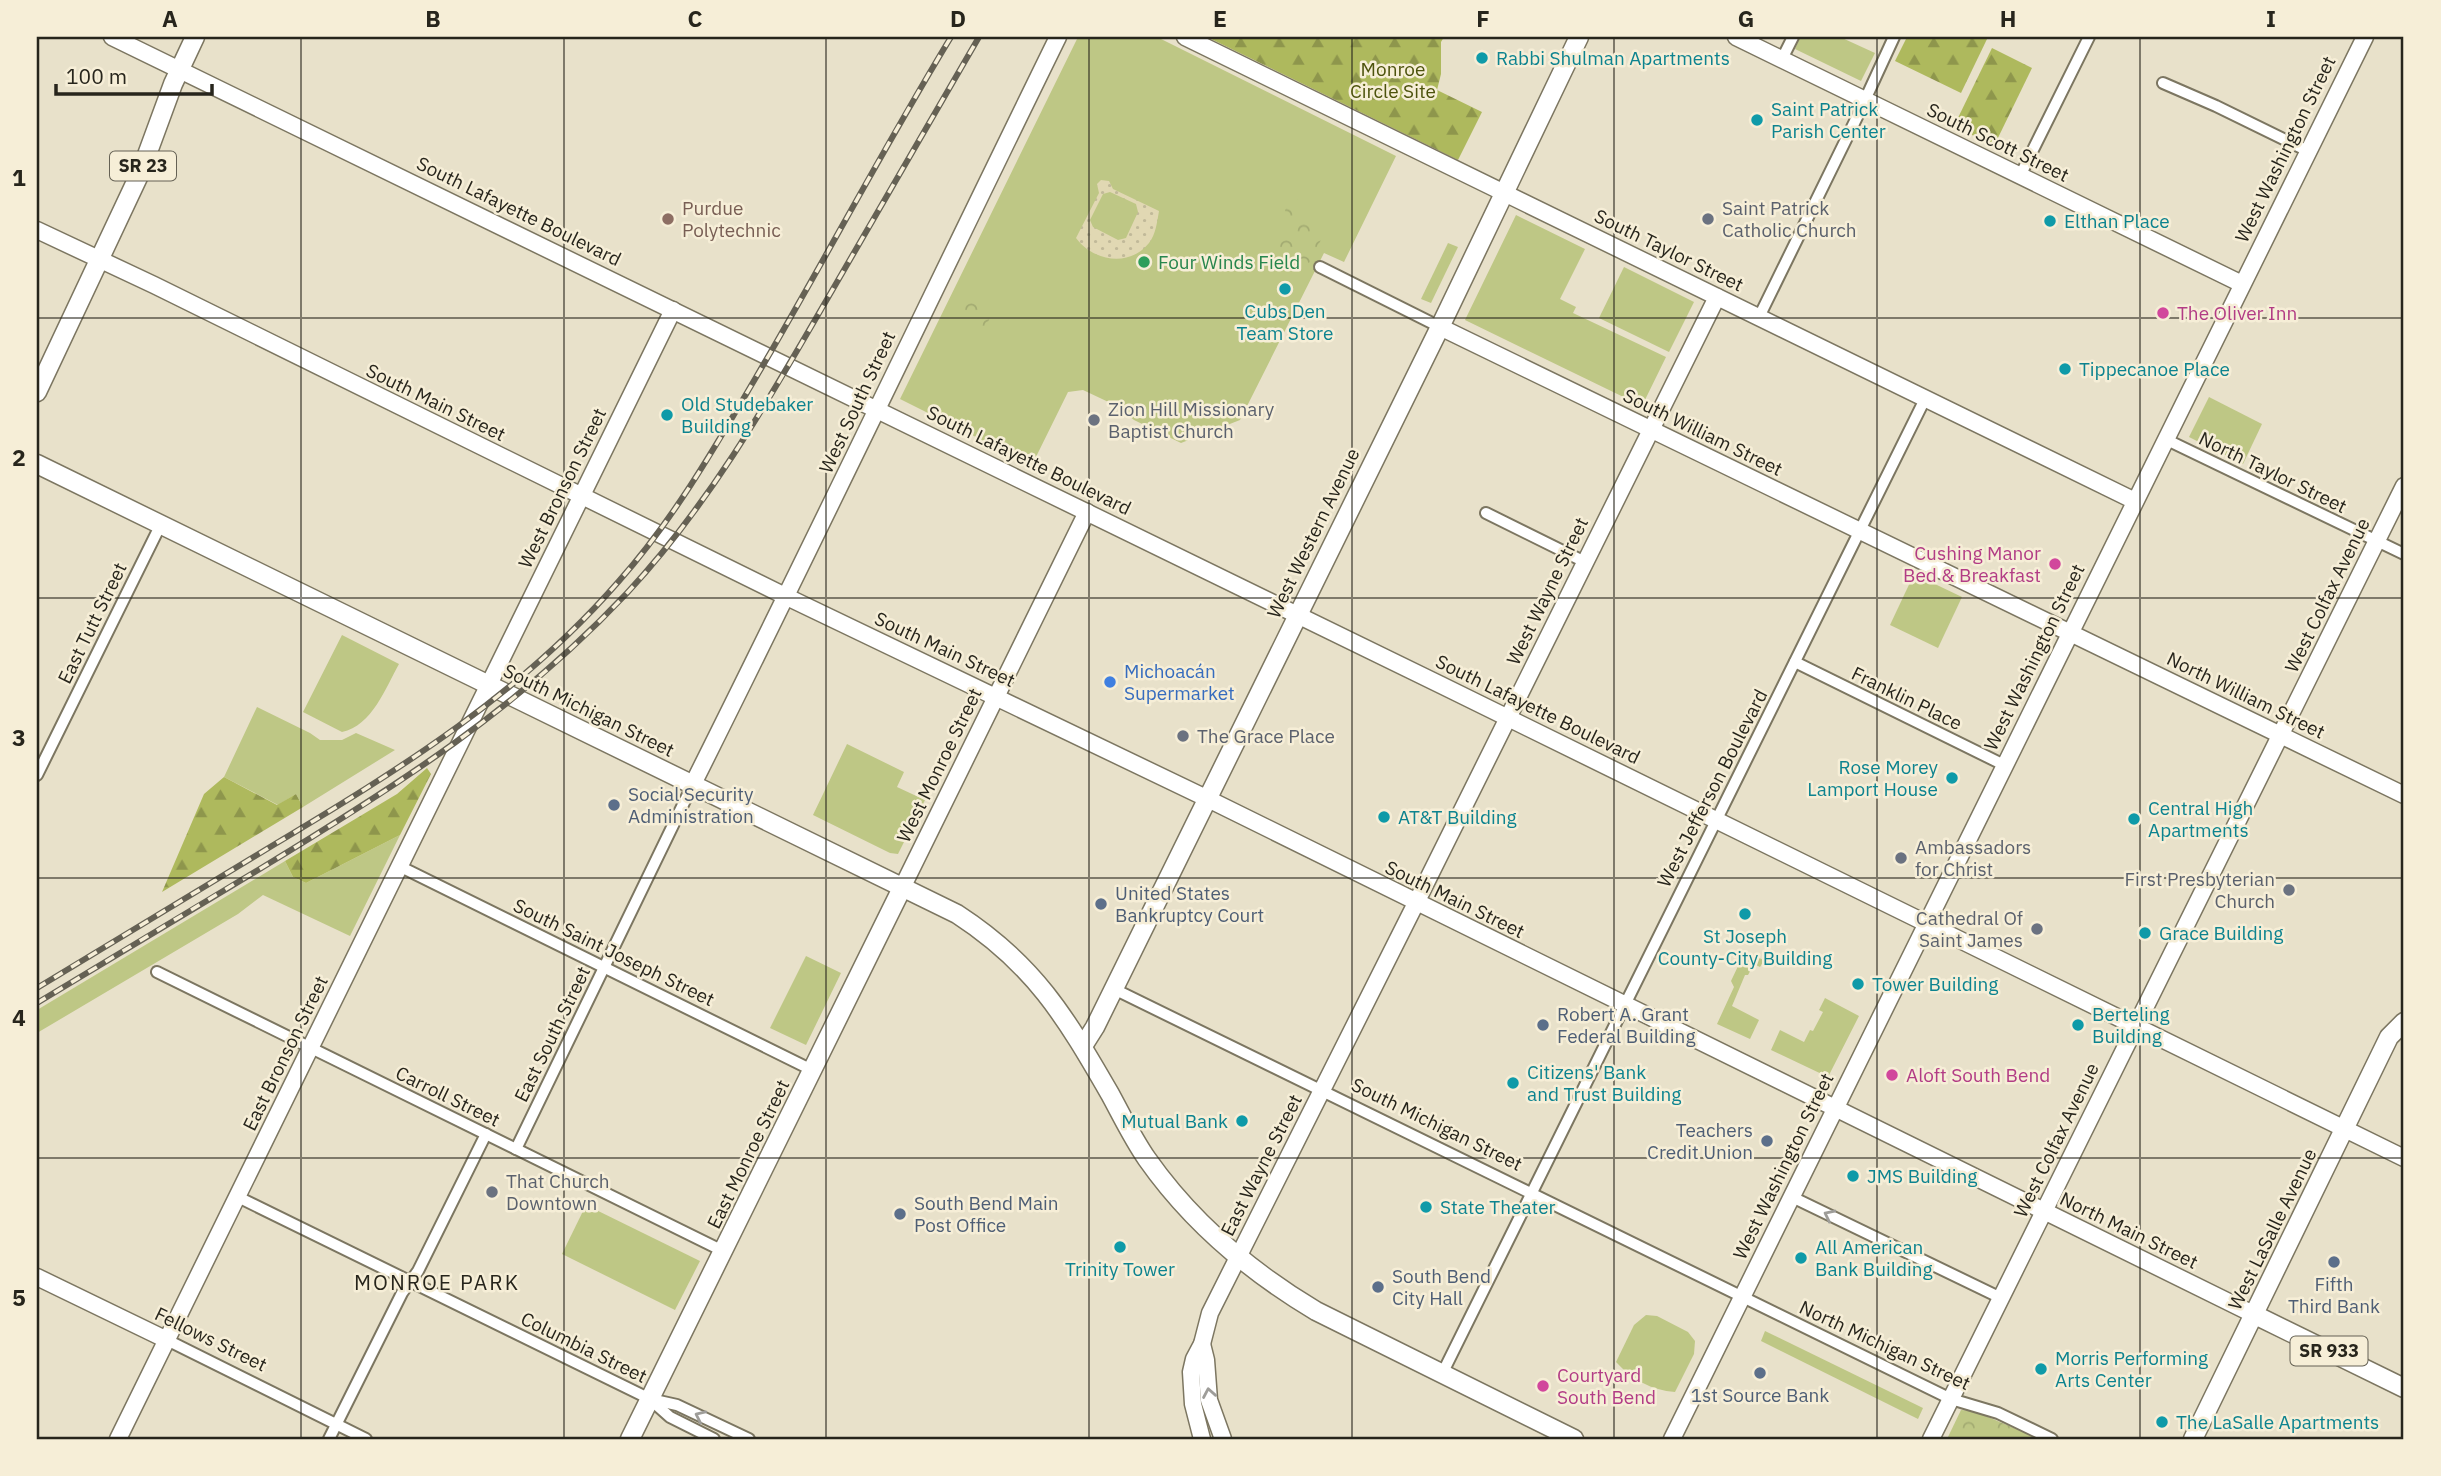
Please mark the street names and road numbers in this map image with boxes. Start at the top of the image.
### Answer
street label: West Washington Street [2229,52,2341,246]
street label: South Scott Street [1923,97,2073,187]
street label: South Lafayette Boulevard [413,151,625,271]
road number: SR 23 [110,152,176,181]
street label: South Taylor Street [1591,204,1747,296]
street label: West South Street [814,327,900,477]
street label: South Main Street [362,358,510,446]
street label: South William Street [1619,383,1787,481]
street label: South Lafayette Boulevard [923,400,1135,520]
street label: West Bronson Street [513,404,611,572]
street label: North Taylor Street [2195,426,2351,518]
street label: West Western Avenue [1261,444,1365,622]
street label: West Wayne Street [1501,513,1593,669]
street label: West Colfax Avenue [2279,514,2375,676]
street label: East Tutt Street [52,558,132,688]
street label: West Washington Street [1978,560,2090,754]
street label: South Main Street [871,606,1019,692]
street label: North William Street [2163,646,2329,744]
street label: South Lafayette Boulevard [1432,649,1644,769]
street label: South Michigan Street [500,658,678,762]
street label: Franklin Place [1848,661,1966,735]
street label: West Monroe Street [891,684,987,846]
street label: West Jefferson Boulevard [1652,685,1772,891]
street label: South Main Street [1381,855,1529,943]
street label: South Saint Joseph Street [510,893,718,1011]
street label: East South Street [509,962,595,1106]
street label: East Bronson Street [237,972,333,1134]
street label: West Colfax Avenue [2008,1059,2104,1221]
street label: Carroll Street [392,1060,504,1132]
street label: West Washington Street [1727,1069,1839,1263]
street label: South Michigan Street [1348,1072,1526,1176]
street label: East Monroe Street [702,1076,794,1232]
street label: East Wayne Street [1215,1090,1307,1240]
street label: West LaSalle Avenue [2222,1144,2322,1314]
street label: North Main Street [2056,1186,2202,1274]
street label: North Michigan Street [1796,1295,1974,1395]
street label: Fellows Street [151,1302,271,1376]
street label: Columbia Street [517,1306,651,1388]
road number: SR 933 [2290,1336,2368,1366]

